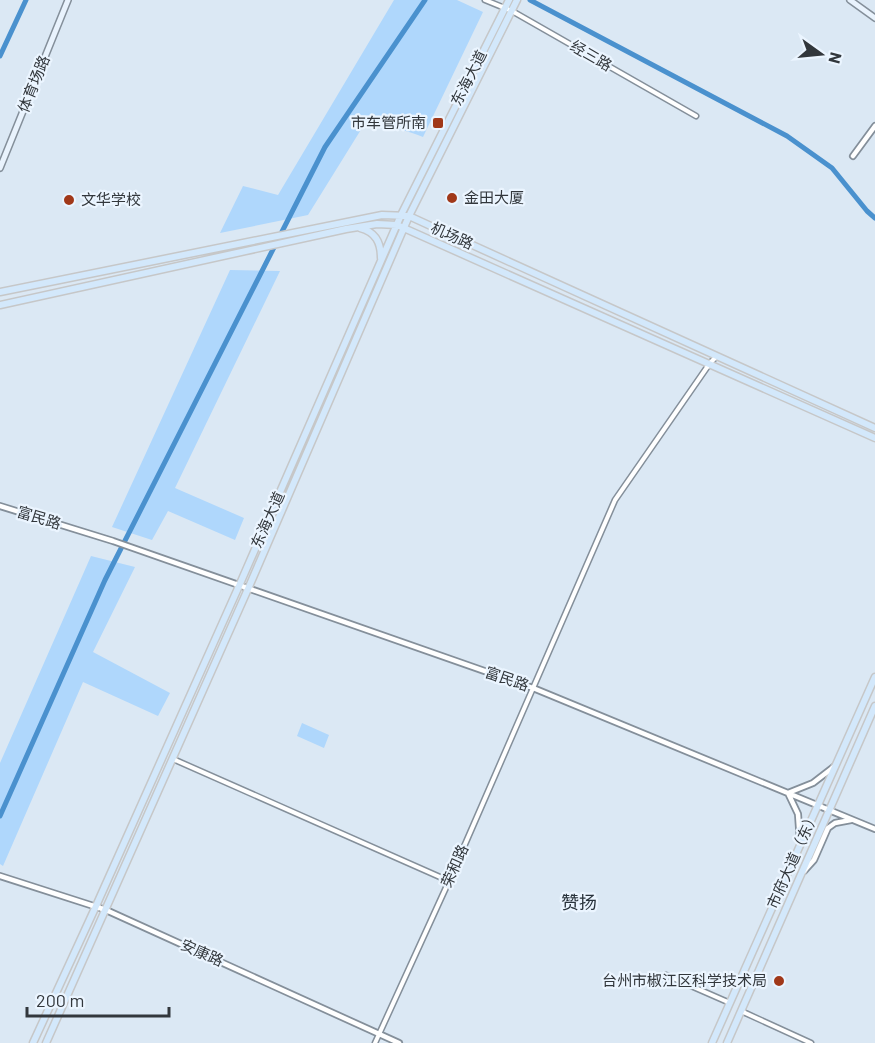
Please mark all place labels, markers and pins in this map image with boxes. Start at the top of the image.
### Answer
place label: 市车管所南 [351,113,426,131]
marker: 市车管所南 [431,116,445,130]
place label: 金田大厦 [464,188,524,206]
place label: 文华学校 [81,190,141,208]
marker: 金田大厦 [445,191,459,205]
marker: 文华学校 [62,193,76,207]
place label: 台州市椒江区科学技术局 [602,971,767,989]
marker: 台州市椒江区科学技术局 [772,974,786,988]

